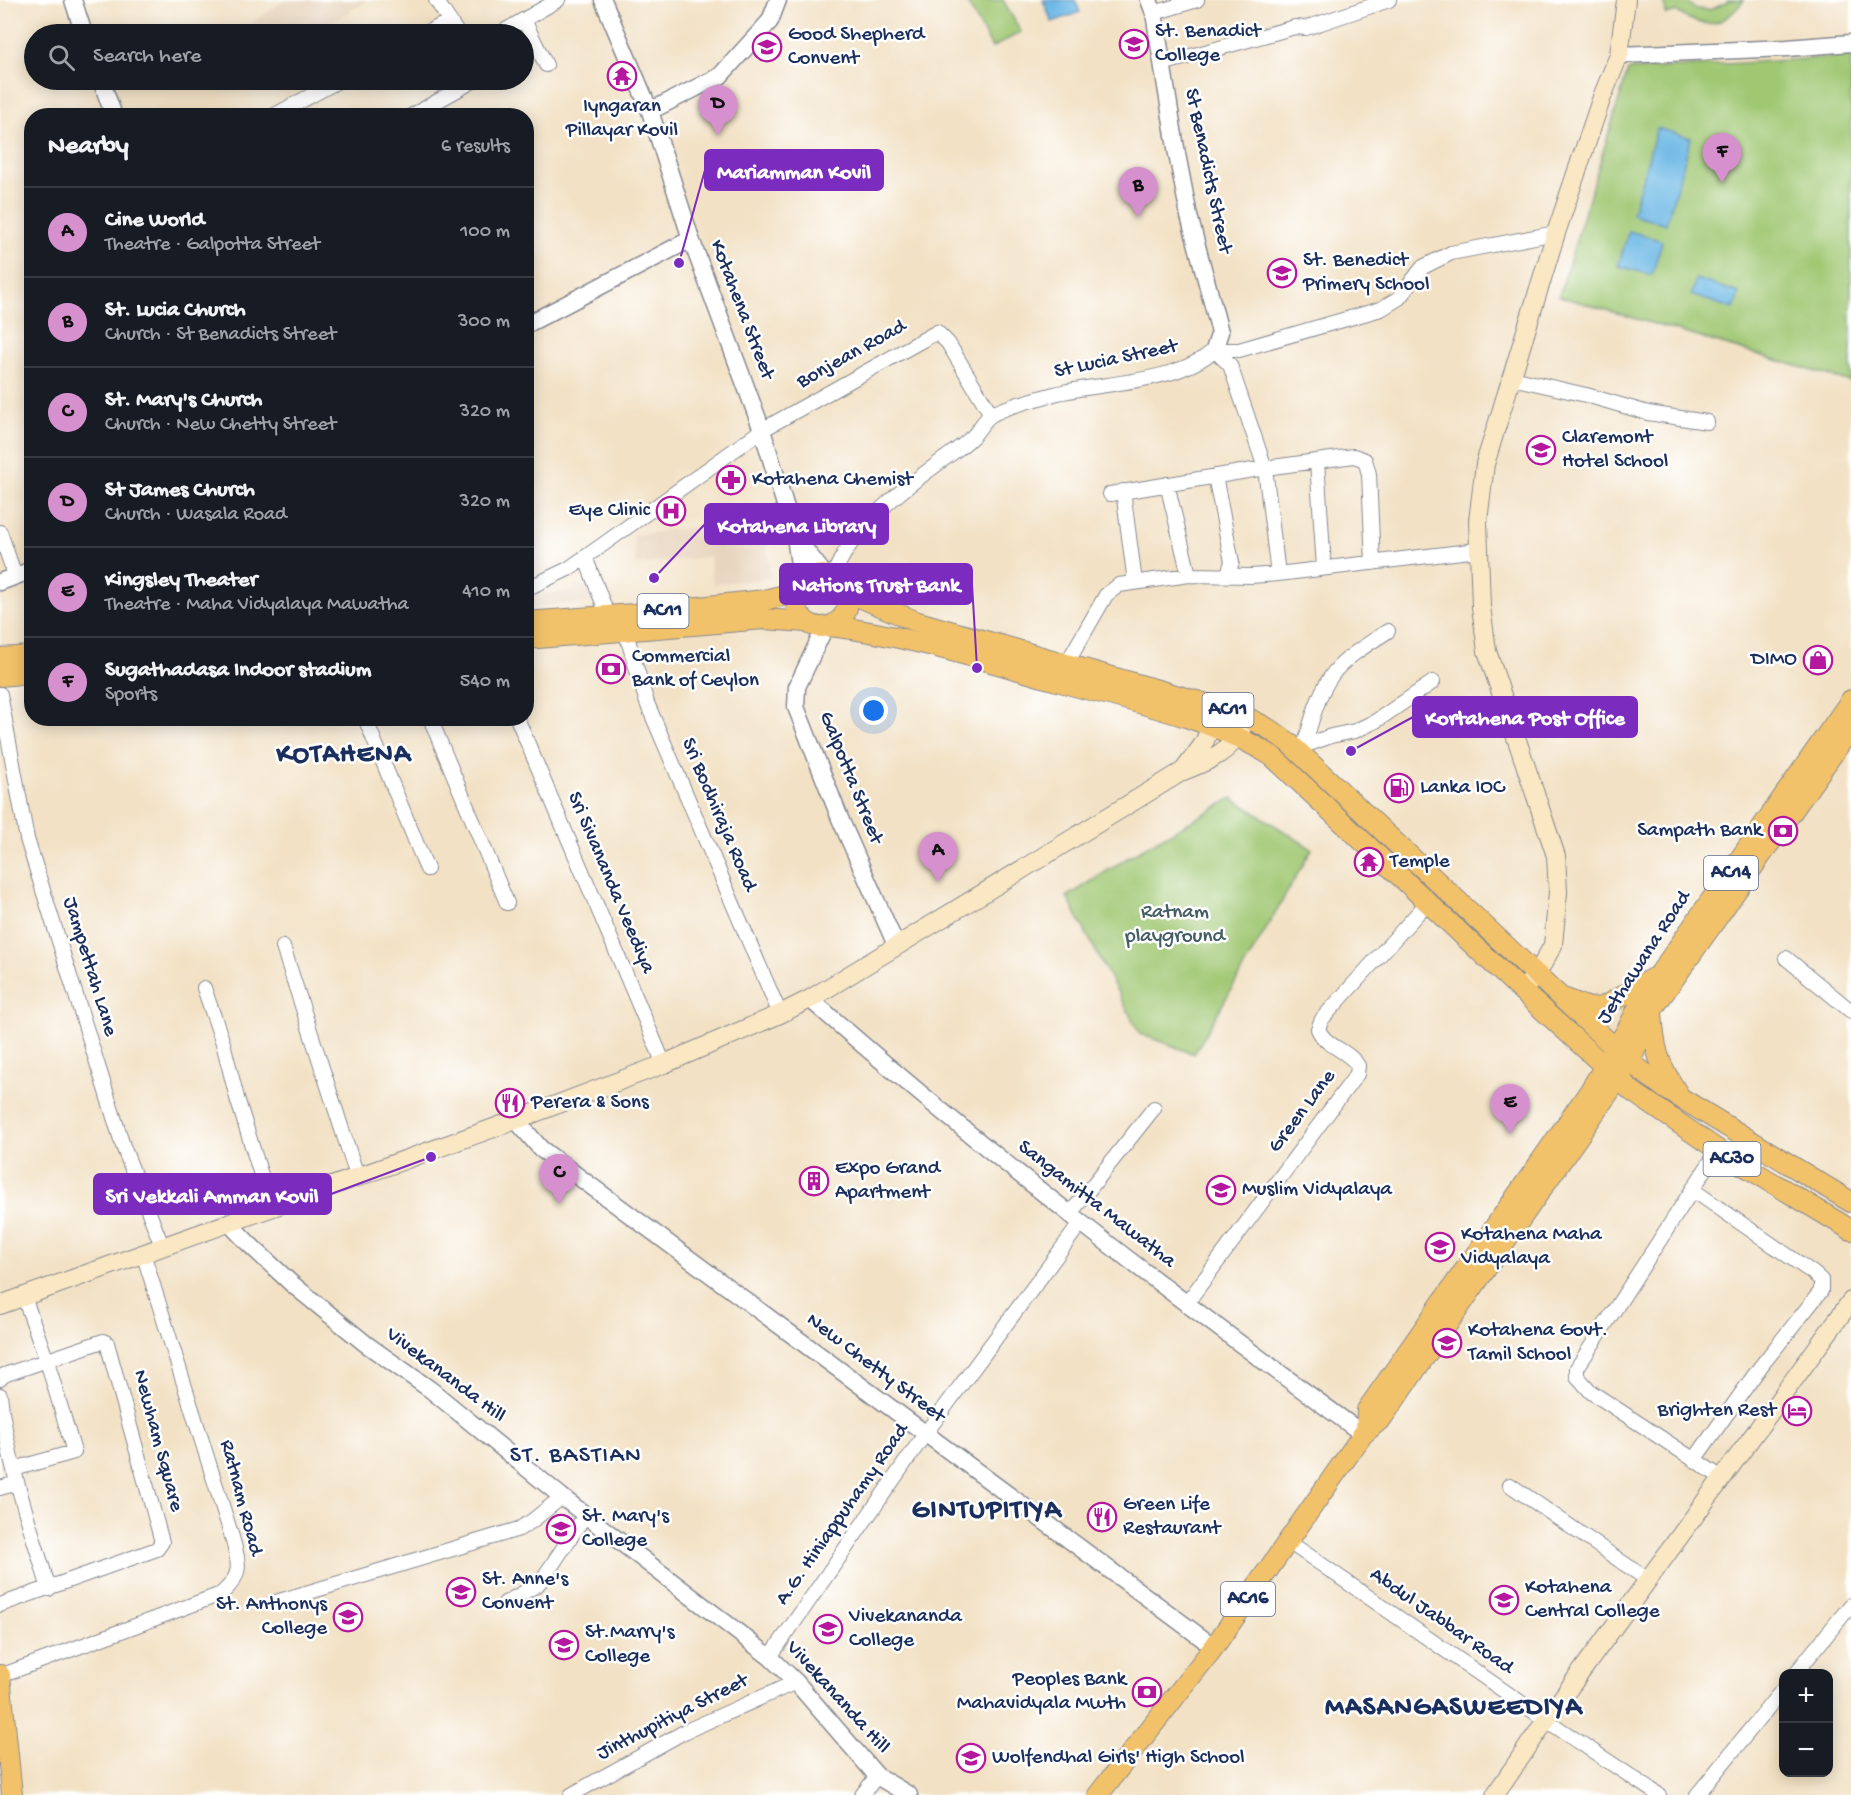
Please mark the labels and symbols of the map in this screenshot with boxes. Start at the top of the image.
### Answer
place label: St. Benadict College [1155,20,1263,69]
place label: Good Shepherd Convent [788,23,926,72]
school or university icon: St. Benadict College [1118,28,1150,60]
school or university icon: Good Shepherd Convent [751,31,783,63]
temple icon: Iyngaran Pillayar Kovil [606,60,638,92]
pin: D [698,86,738,135]
street label: St Benadicts Street [1177,86,1237,258]
place label: Iyngaran Pillayar Kovil [565,95,678,144]
pin: F [1702,134,1742,183]
callout: Mariamman Kovil [705,150,883,190]
text: Mariamman Kovil [717,161,871,187]
pin: B [1118,168,1158,217]
street label: Kotahena Street [703,237,780,386]
place label: St. Benedict Primery School [1302,249,1430,298]
school or university icon: St. Benedict Primery School [1266,257,1298,289]
street label: Bonjean Road [792,314,912,396]
street label: St Lucia Street [1052,334,1182,385]
place label: Claremont Hotel School [1562,426,1668,475]
school or university icon: Claremont Hotel School [1525,434,1557,466]
pharmacy icon: Kotahena Chemist [715,464,747,496]
place label: Kotahena Chemist [752,468,915,493]
hospital icon: Eye Clinic [655,495,687,527]
place label: Eye Clinic [569,499,651,524]
callout: Kotahena Library [705,504,888,544]
text: Kotahena Library [717,515,877,541]
callout: Nations Trust Bank [780,564,972,604]
text: Nations Trust Bank [792,574,962,600]
road number: AC11 [638,594,688,628]
shop icon: DIMO [1802,644,1834,676]
place label: Commercial Bank of Ceylon [631,645,759,694]
place label: DIMO [1749,648,1797,673]
bank icon: Commercial Bank of Ceylon [595,653,627,685]
road number: AC11 [1202,693,1254,727]
your location [859,696,888,725]
callout: Kortahena Post Office [1413,697,1637,737]
text: Kortahena Post Office [1424,707,1626,733]
street label: Galpotta Street [812,708,889,850]
street label: Sri Bodhiraja Road [674,735,762,897]
district label: KOTAHENA [275,740,412,772]
fuel station icon: Lanka IOC [1383,772,1415,804]
place label: Lanka IOC [1420,776,1506,801]
street label: Sri Sivananda Veediya [560,789,660,979]
bank icon: Sampath Bank [1767,815,1799,847]
place label: Sampath Bank [1637,819,1765,844]
pin: A [918,832,958,882]
temple icon: Temple [1353,846,1385,878]
place label: Temple [1389,850,1451,875]
road number: AC14 [1704,856,1758,890]
street label: Jethawana Road [1593,885,1698,1029]
street label: Jampettah Lane [56,894,122,1041]
park label: Ratnam playground [1124,901,1226,950]
street label: Green Lane [1264,1065,1343,1158]
pin: E [1490,1084,1530,1134]
restaurant icon: Perera & Sons [494,1087,526,1119]
place label: Perera & Sons [530,1091,650,1116]
street label: Sangamitta Mawatha [1012,1135,1181,1275]
road number: AC30 [1704,1142,1760,1176]
pin: C [540,1154,578,1204]
place label: Expo Grand Apartment [835,1157,942,1206]
building icon: Expo Grand Apartment [798,1165,830,1197]
callout: Sri Vekkali Amman Kovil [94,1174,331,1214]
school or university icon: Muslim Vidyalaya [1205,1174,1237,1206]
place label: Muslim Vidyalaya [1242,1178,1393,1203]
text: Sri Vekkali Amman Kovil [105,1185,319,1211]
place label: Kotahena Maha Vidyalaya [1460,1223,1603,1272]
school or university icon: Kotahena Maha Vidyalaya [1424,1231,1456,1263]
street label: New Chetty Street [800,1309,951,1431]
place label: Kotahena Govt. Tamil School [1467,1319,1608,1368]
street label: Vivekananda Hill [379,1322,510,1429]
school or university icon: Kotahena Govt. Tamil School [1431,1327,1463,1359]
street label: Newham Square [126,1367,188,1516]
hotel icon: Brighten Rest [1781,1395,1813,1427]
place label: Brighten Rest [1657,1399,1778,1424]
street label: A.G. Hiniappuhamy Road [771,1418,916,1611]
street label: Ratnam Road [213,1437,268,1560]
district label: ST. BASTIAN [510,1442,642,1471]
place label: Green Life Restaurant [1123,1493,1223,1542]
district label: GINTUPITIYA [912,1496,1063,1528]
restaurant icon: Green Life Restaurant [1086,1501,1118,1533]
place label: St. Mary's College [582,1505,670,1554]
school or university icon: St. Mary's College [545,1513,577,1545]
street label: Abdul Jabbar Road [1364,1563,1519,1682]
place label: St. Anne's Convent [482,1568,569,1617]
school or university icon: St. Anne's Convent [445,1576,477,1608]
place label: Kotahena Central College [1525,1576,1661,1625]
road number: AC16 [1221,1582,1275,1616]
school or university icon: Kotahena Central College [1488,1584,1520,1616]
place label: St. Anthonys College [216,1593,328,1642]
school or university icon: St. Anthonys College [332,1601,364,1633]
place label: Vivekananda College [848,1605,963,1654]
school or university icon: Vivekananda College [812,1613,844,1645]
place label: St.Marry's College [585,1621,676,1670]
school or university icon: St.Marry's College [548,1629,580,1661]
street label: Vivekananda Hill [779,1635,894,1760]
street label: Jinthupitiya Street [593,1668,755,1767]
place label: Peoples Bank Mahavidyala Mwth [957,1668,1129,1717]
bank icon: Peoples Bank Mahavidyala Mwth [1131,1676,1163,1708]
district label: MASANGASWEEDIYA [1325,1693,1583,1725]
school or university icon: Wolfendhal Girls' High School [955,1742,987,1774]
place label: Wolfendhal Girls' High School [992,1746,1245,1771]

